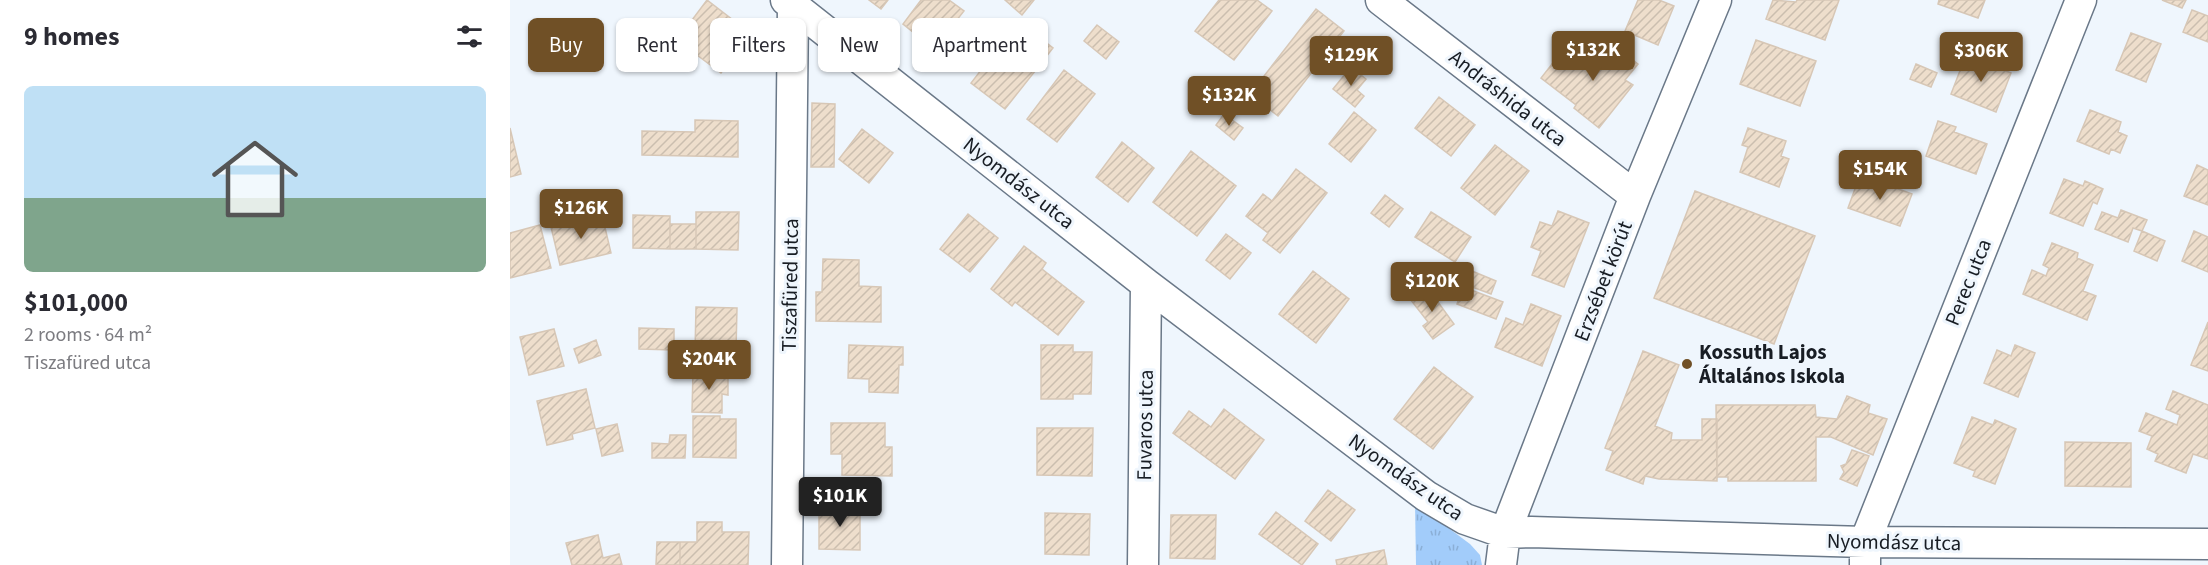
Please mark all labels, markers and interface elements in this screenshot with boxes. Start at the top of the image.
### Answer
text: 9 homes [24,18,119,55]
chip: Buy [528,18,604,72]
chip: Rent [616,18,698,72]
chip: Filters [710,18,806,72]
chip: New [818,18,900,72]
chip: Apartment [912,18,1048,72]
icon: filters [453,20,486,53]
pin: $132K [1551,31,1635,82]
pin: $306K [1939,32,2023,83]
pin: $129K [1309,36,1393,87]
text: $132K [1566,36,1620,64]
text: $306K [1954,37,2008,65]
text: $129K [1324,41,1378,69]
street label: Andráshida utca [1443,42,1573,154]
pin: $132K [1187,76,1271,127]
text: $132K [1202,81,1256,109]
icon: home [201,125,309,233]
street label: Nyomdász utca [957,130,1081,236]
pin: $154K [1838,150,1922,201]
text: $154K [1853,155,1907,183]
pin: $126K [539,189,623,240]
text: $126K [554,194,608,222]
street label: Erzsébet körút [1566,216,1640,346]
street label: Tiszafüred utca [774,218,806,352]
street label: Perec utca [1937,234,1999,330]
pin: $120K [1390,262,1474,313]
text: $120K [1405,267,1459,295]
text: $101,000 [24,284,128,321]
text: 2 rooms · 64 m² [24,321,152,349]
place label: Kossuth Lajos Általános Iskola [1698,337,1845,391]
pin: $204K [667,340,751,391]
text: $204K [682,345,736,373]
text: Tiszafüred utca [24,349,151,377]
marker: Kossuth Lajos Általános Iskola [1680,357,1694,371]
street label: Fuvaros utca [1129,369,1161,481]
street label: Nyomdász utca [1342,426,1470,528]
pin: $101K [798,477,882,528]
text: $101K [813,482,867,510]
street label: Nyomdász utca [1827,526,1961,558]

